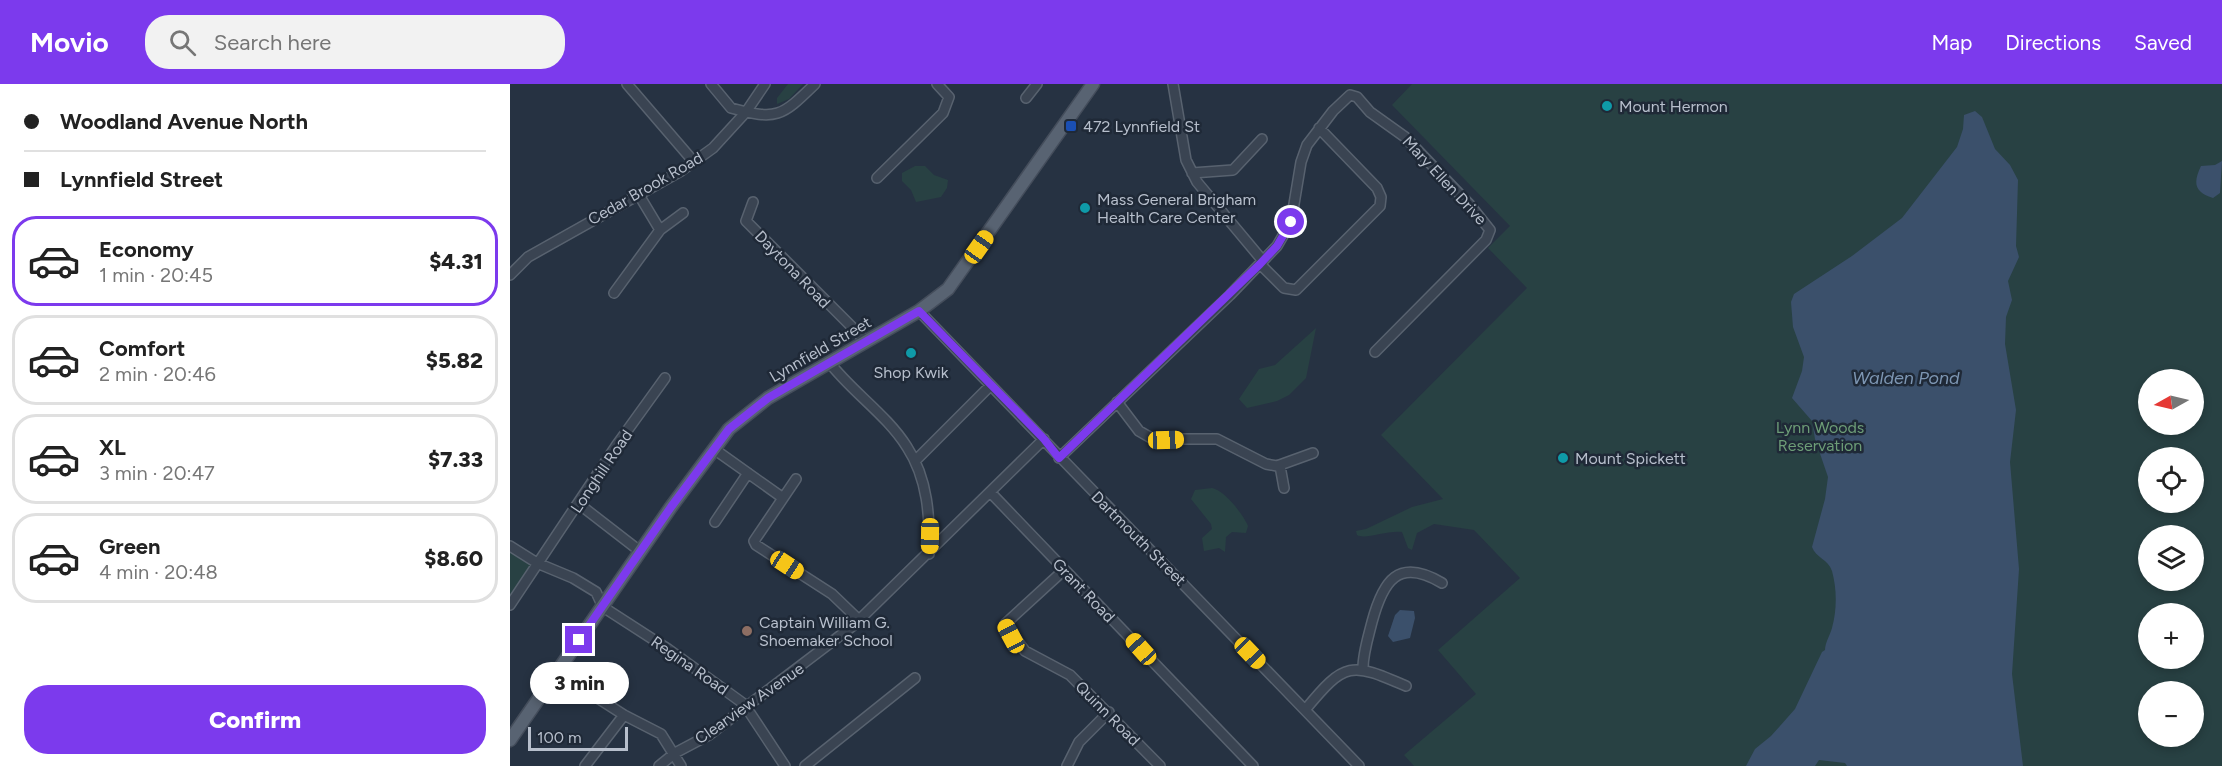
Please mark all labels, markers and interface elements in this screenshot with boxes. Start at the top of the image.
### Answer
search box [145,15,565,69]
text: Movio [30,25,109,59]
icon: search [166,26,199,59]
text: Search here [214,29,331,56]
text: Map [1931,30,1972,55]
text: Directions [2005,30,2101,55]
text: Saved [2134,30,2192,55]
place label: Mount Hermon [1619,97,1728,116]
marker: Mount Hermon [1600,99,1614,113]
text: Woodland Avenue North [60,108,308,135]
place label: 472 Lynnfield St [1083,117,1200,136]
marker: 472 Lynnfield St [1064,119,1078,133]
street label: Mary Ellen Drive [1399,132,1491,229]
street label: Cedar Brook Road [584,148,706,229]
text: Lynnfield Street [60,166,223,193]
place label: Mass General Brigham Health Care Center [1097,190,1256,227]
marker: Mass General Brigham Health Care Center [1078,201,1092,215]
route start [1277,208,1304,235]
street label: Daytona Road [751,227,834,312]
car [961,227,997,267]
icon: car [27,234,81,288]
text: Economy [99,236,194,263]
text: $4.31 [429,248,483,275]
text: 1 min · 20:45 [99,263,213,287]
street label: Lynnfield Street [766,313,875,386]
icon: car [27,333,81,387]
text: Comfort [99,335,185,362]
marker: Shop Kwik [904,346,918,360]
text: $5.82 [426,347,483,374]
text: 2 min · 20:46 [99,362,216,386]
place label: Shop Kwik [873,363,949,382]
water label: Walden Pond [1852,367,1960,389]
north arrow [2138,369,2204,435]
map controls [2138,369,2204,747]
park label: Lynn Woods Reservation [1776,418,1864,455]
street label: Longhill Road [567,426,636,517]
car [1148,430,1184,450]
icon: car [27,432,81,486]
text: XL [99,434,126,461]
text: $7.33 [428,446,483,473]
button: locate [2138,447,2204,513]
place label: Mount Spickett [1575,449,1686,468]
marker: Mount Spickett [1556,451,1570,465]
text: 3 min · 20:47 [99,461,215,485]
street label: Dartmouth Street [1087,487,1190,590]
car [921,518,939,554]
button: layers [2138,525,2204,591]
icon: car [27,531,81,585]
text: Green [99,533,161,560]
text: $8.60 [424,545,483,572]
car [767,548,807,582]
street label: Grant Road [1048,554,1119,626]
text: 4 min · 20:48 [99,560,218,584]
button: + [2138,603,2204,669]
place label: Captain William G. Shoemaker School [759,613,893,650]
car [995,616,1027,656]
marker: Captain William G. Shoemaker School [740,624,754,638]
route end [565,626,592,653]
car [1122,630,1160,668]
street label: Regina Road [648,632,732,699]
car [1231,634,1269,672]
street label: Clearview Avenue [691,659,808,748]
callout: 3 min [530,661,628,703]
text: 3 min [554,671,605,695]
street label: Quinn Road [1071,677,1144,750]
button: − [2138,681,2204,747]
button: Confirm [24,685,486,754]
scale bar [528,724,628,752]
text: 100 m [537,728,582,747]

